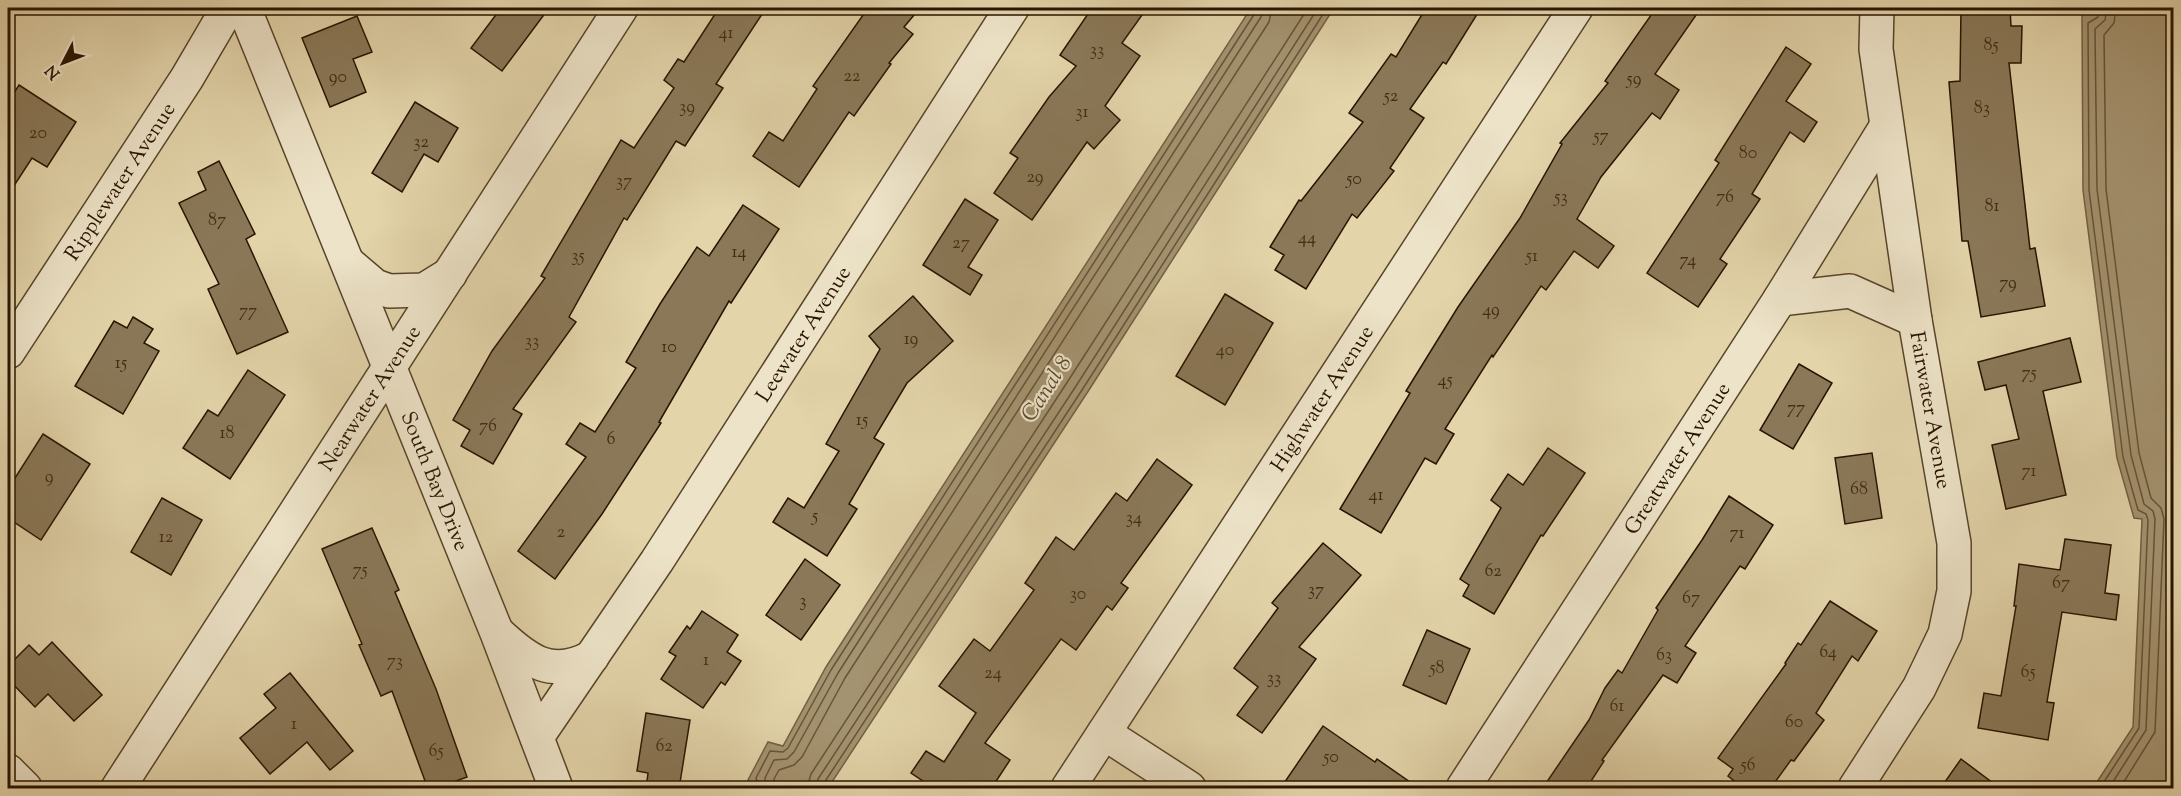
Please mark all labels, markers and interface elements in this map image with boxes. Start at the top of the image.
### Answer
house number: 41 [718,21,734,47]
north arrow [33,33,93,93]
house number: 85 [1983,33,1999,59]
house number: 33 [1090,38,1104,64]
text: N [41,59,67,84]
house number: 22 [844,64,861,90]
house number: 90 [329,65,347,91]
house number: 59 [1626,67,1642,93]
house number: 52 [1383,84,1399,110]
house number: 39 [679,95,695,121]
house number: 83 [1974,96,1990,122]
street label: Ripplewater Avenue [58,97,184,267]
house number: 31 [1075,100,1089,126]
house number: 20 [29,121,47,147]
house number: 57 [1592,124,1609,150]
house number: 32 [413,130,429,156]
house number: 80 [1739,141,1757,167]
house number: 29 [1026,165,1044,191]
house number: 50 [1345,167,1362,193]
house number: 37 [616,169,632,195]
house number: 53 [1553,185,1568,211]
house number: 76 [1716,185,1734,211]
house number: 81 [1984,194,2000,220]
house number: 87 [208,208,226,234]
house number: 44 [1298,226,1316,252]
house number: 27 [952,231,970,257]
house number: 14 [731,240,747,266]
house number: 35 [571,244,585,270]
house number: 51 [1525,244,1538,270]
house number: 74 [1680,248,1696,274]
street label: Leewater Avenue [750,261,859,409]
house number: 79 [1999,271,2017,297]
house number: 49 [1482,298,1500,324]
house number: 77 [239,299,257,325]
street label: Nearwater Avenue [313,320,429,478]
street label: Highwater Avenue [1265,320,1382,479]
house number: 19 [904,327,919,353]
house number: 33 [525,329,539,355]
street label: Fairwater Avenue [1900,329,1958,491]
house number: 10 [661,335,677,361]
house number: 40 [1216,338,1234,364]
water label: Canal 8 [1014,350,1081,429]
house number: 15 [115,351,127,377]
house number: 75 [2021,361,2037,387]
house number: 45 [1437,368,1453,394]
street label: Greatwater Avenue [1618,377,1739,541]
house number: 77 [1787,396,1805,422]
street label: South Bay Drive [392,407,475,556]
house number: 15 [856,408,868,434]
house number: 76 [479,414,497,440]
house number: 18 [219,421,235,447]
house number: 6 [607,427,616,453]
house number: 71 [2021,459,2037,485]
house number: 9 [45,465,54,491]
house number: 68 [1850,477,1868,503]
house number: 41 [1368,483,1384,509]
house number: 5 [811,504,818,530]
house number: 34 [1126,506,1142,532]
house number: 2 [557,520,566,546]
house number: 71 [1729,521,1745,547]
house number: 12 [159,525,174,551]
house number: 75 [352,558,368,584]
house number: 62 [1484,559,1502,585]
house number: 67 [2052,571,2070,597]
house number: 37 [1308,578,1324,604]
house number: 30 [1070,582,1086,608]
house number: 67 [1682,586,1700,612]
house number: 3 [799,589,807,615]
house number: 64 [1819,640,1837,666]
house number: 63 [1656,643,1672,669]
house number: 1 [703,648,709,674]
house number: 73 [387,649,403,675]
house number: 58 [1428,656,1445,682]
house number: 65 [2020,660,2036,686]
house number: 24 [984,661,1002,687]
house number: 33 [1267,666,1281,692]
house number: 61 [1610,694,1624,720]
house number: 60 [1785,710,1803,736]
house number: 1 [291,712,297,738]
house number: 62 [655,734,673,760]
house number: 65 [428,739,444,765]
house number: 50 [1322,745,1339,771]
house number: 56 [1739,753,1756,779]

